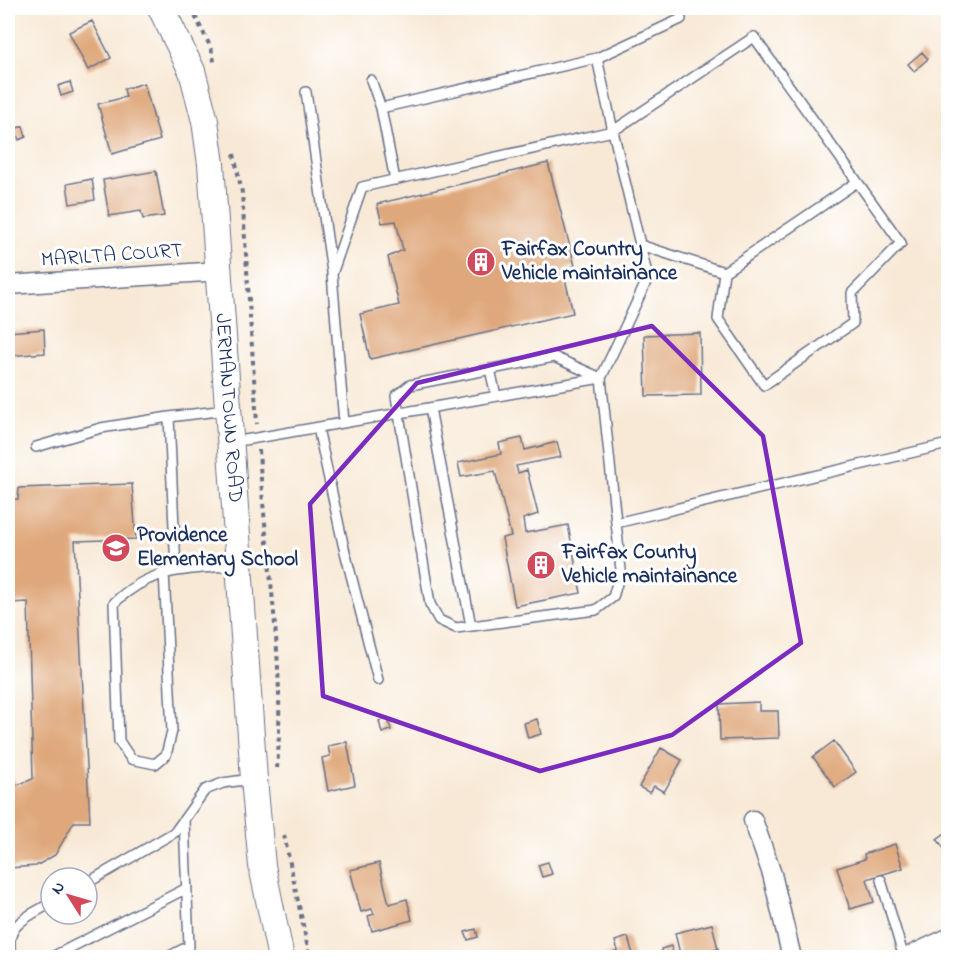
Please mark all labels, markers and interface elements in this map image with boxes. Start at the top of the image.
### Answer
place label: Fairfax Country Vehicle maintainance [501,235,678,289]
street label: MARILTA COURT [40,236,184,276]
building icon: Fairfax Country Vehicle maintainance [465,246,497,278]
street label: JERMANTOWN ROAD [206,312,250,504]
place label: Providence Elementary School [137,521,299,577]
school or university icon: Providence Elementary School [100,532,132,564]
place label: Fairfax County Vehicle maintainance [561,538,738,592]
building icon: Fairfax County Vehicle maintainance [525,549,557,581]
north arrow [39,866,99,926]
text: N [46,876,72,900]

